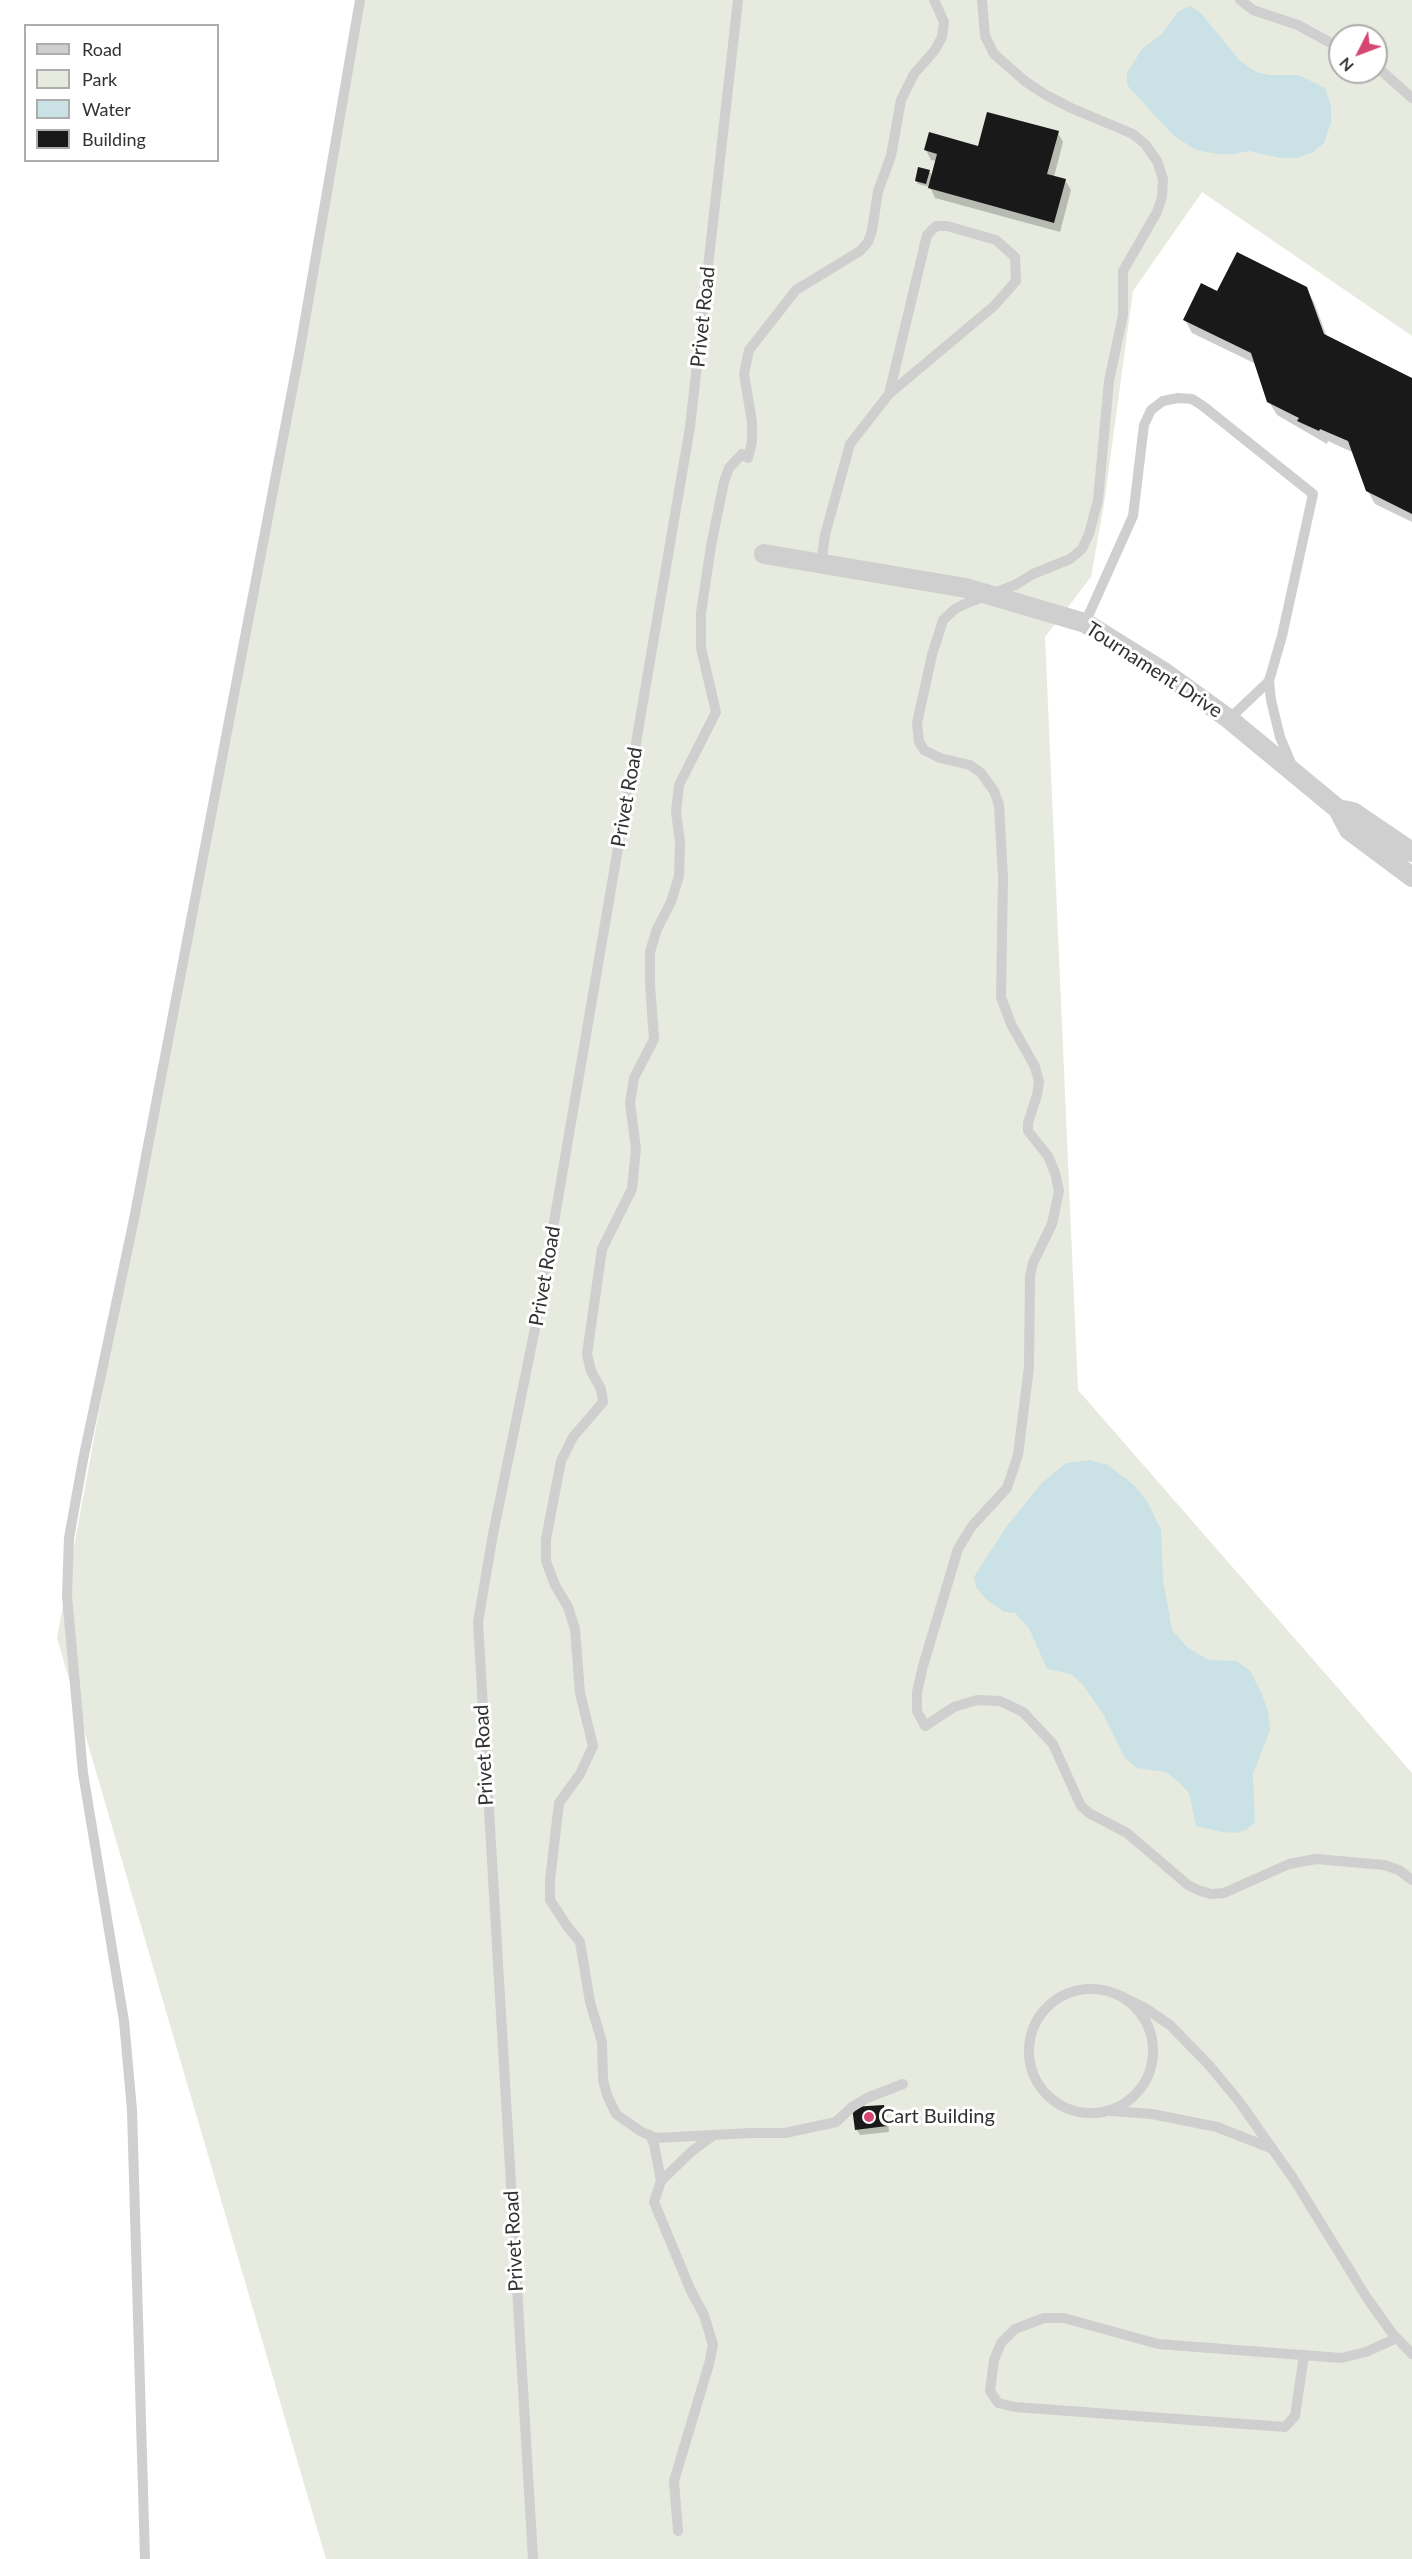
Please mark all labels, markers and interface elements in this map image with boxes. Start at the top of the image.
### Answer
legend [24,24,219,162]
north arrow [1328,24,1388,84]
text: Road [82,38,122,60]
text: N [1335,54,1357,76]
text: Park [82,68,117,90]
text: Water [82,98,131,120]
text: Building [82,128,146,150]
street label: Privet Road [686,265,720,369]
street label: Tournament Drive [1081,617,1227,723]
street label: Privet Road [606,745,648,849]
street label: Privet Road [524,1224,566,1328]
street label: Privet Road [469,1704,499,1806]
place label: Cart Building [881,2105,995,2129]
marker: Cart Building [862,2110,876,2124]
street label: Privet Road [499,2190,529,2292]

